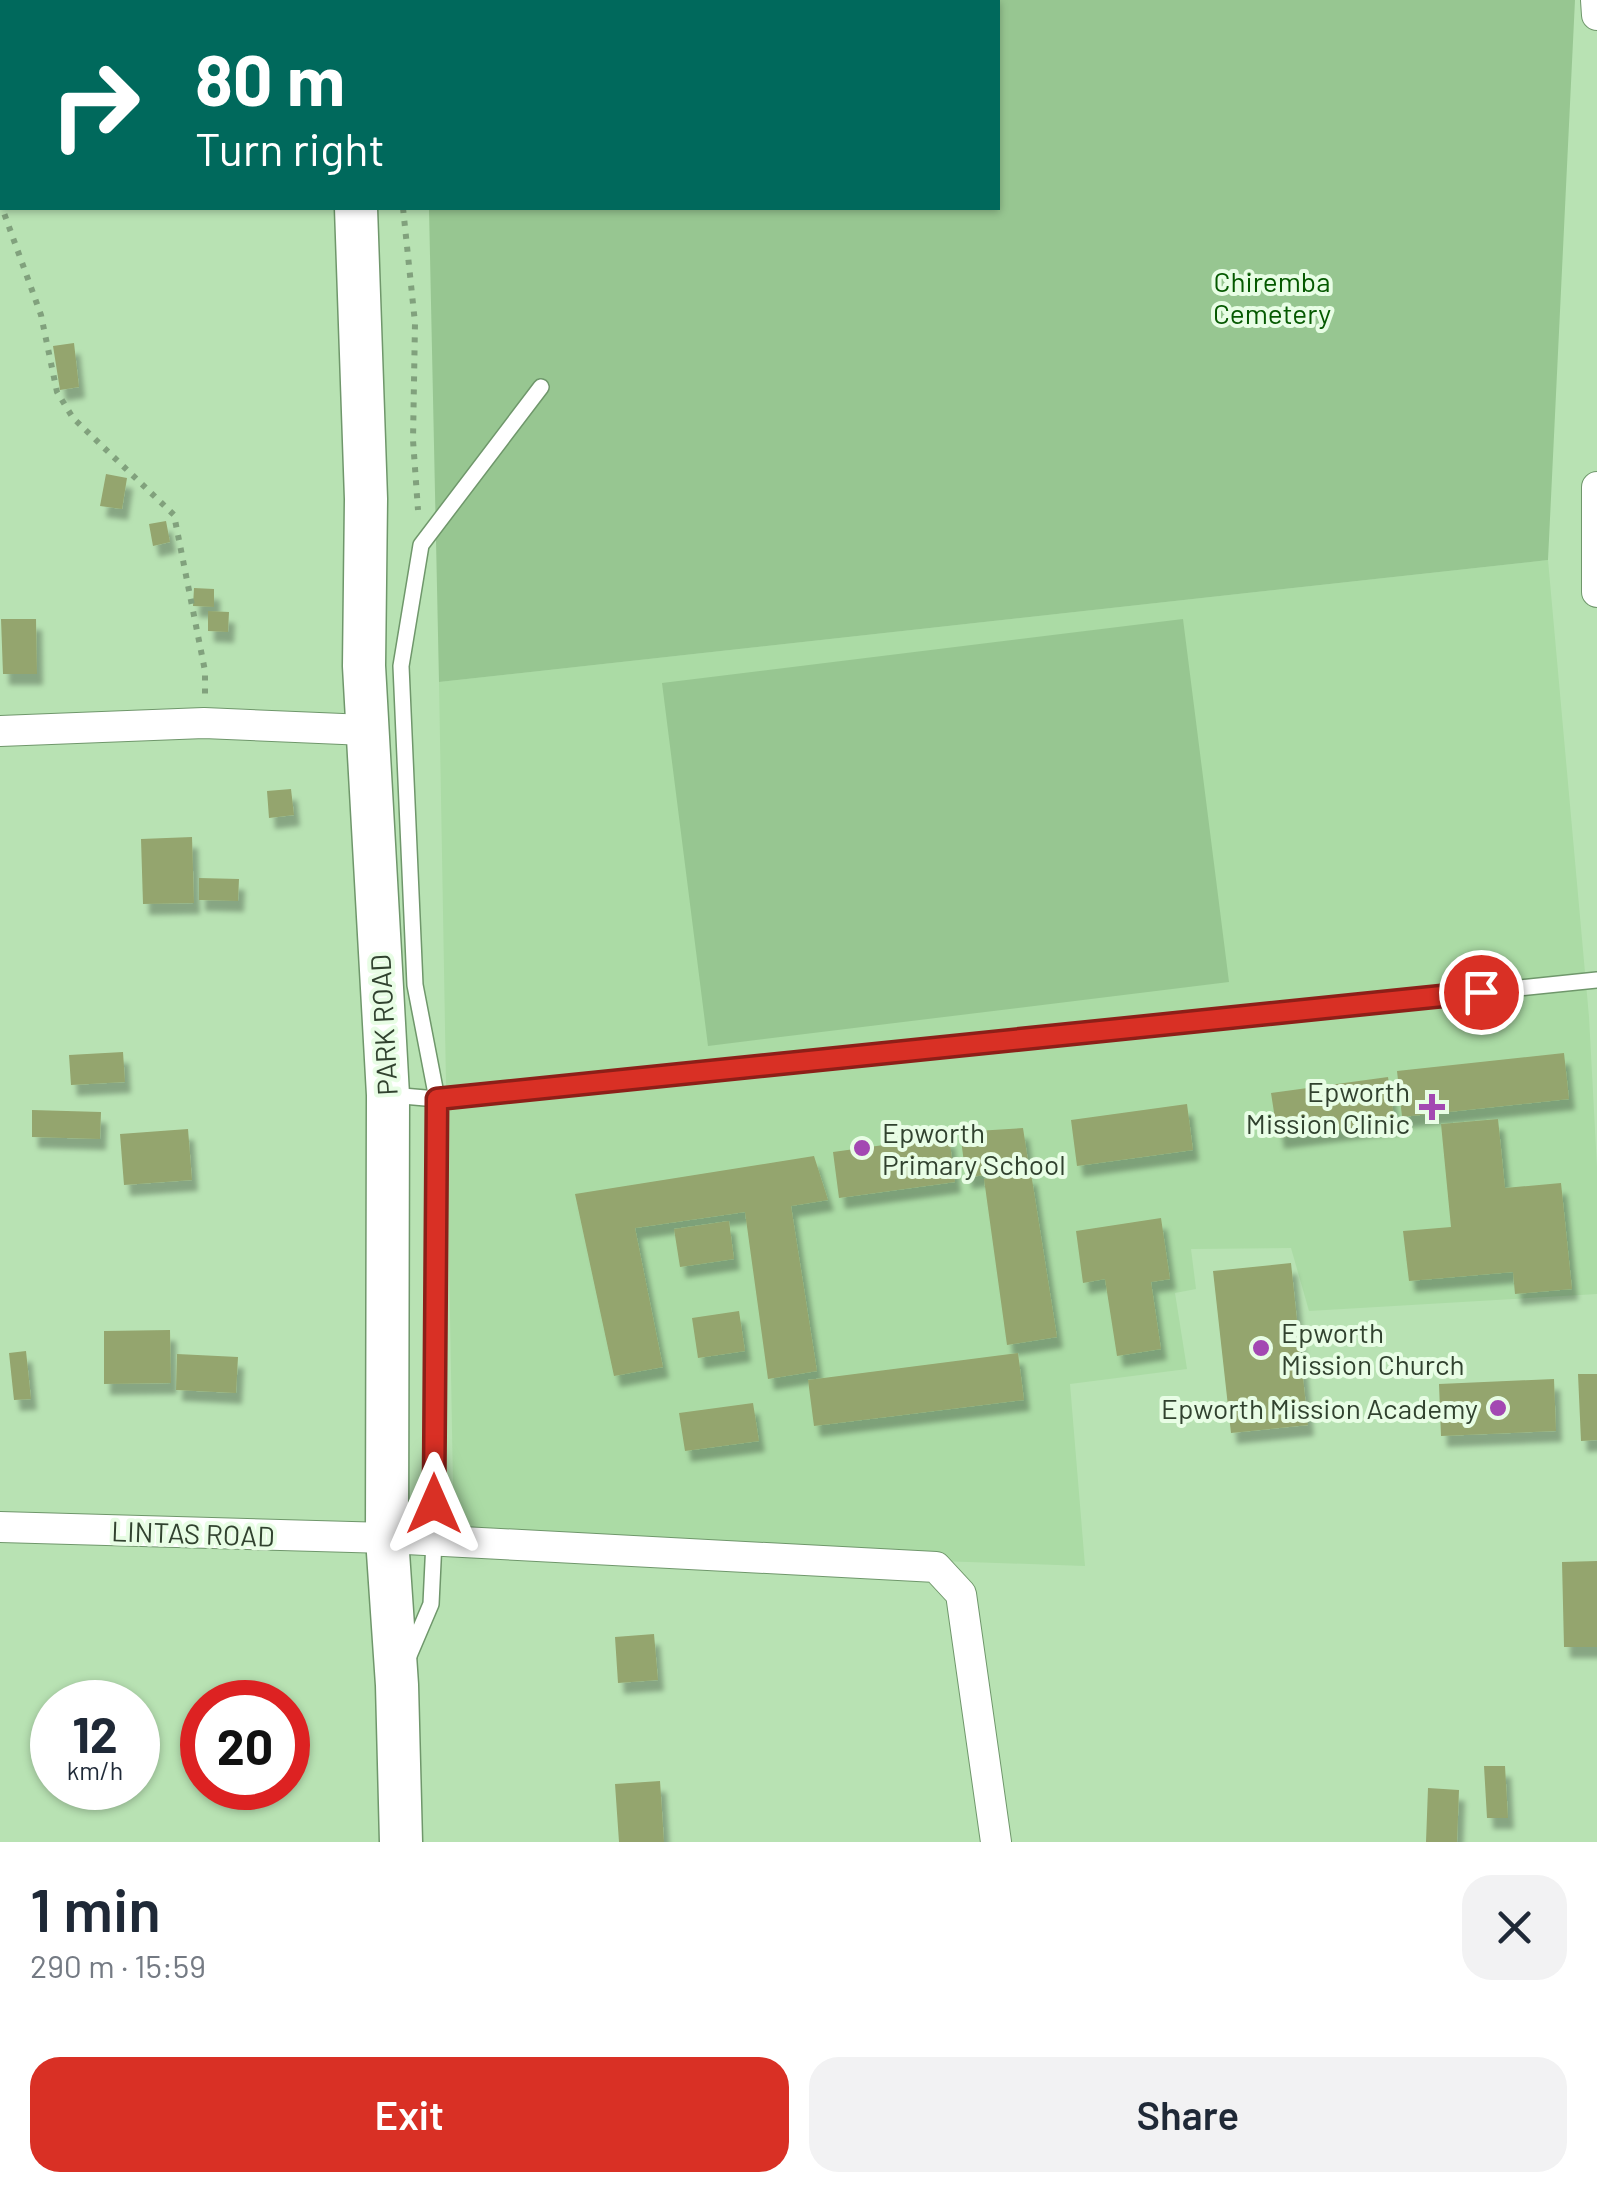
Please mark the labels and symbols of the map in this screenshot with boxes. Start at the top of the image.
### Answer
park label: Chiremba Cemetery [1213,264,1331,330]
pin [1439,950,1524,1035]
street label: PARK ROAD [362,953,404,1097]
place label: Epworth Mission Clinic [1246,1074,1410,1140]
marker: Epworth Mission Clinic [1419,1094,1445,1120]
place label: Epworth Primary School [882,1115,1066,1181]
marker: Epworth Primary School [851,1137,873,1159]
place label: Epworth Mission Church [1281,1315,1465,1381]
marker: Epworth Mission Church [1250,1337,1272,1359]
place label: Epworth Mission Academy [1161,1391,1478,1425]
marker: Epworth Mission Academy [1487,1397,1509,1419]
position arrow [382,1452,486,1556]
street label: LINTAS ROAD [111,1513,275,1553]
speed limit sign: 20 [180,1680,310,1810]

